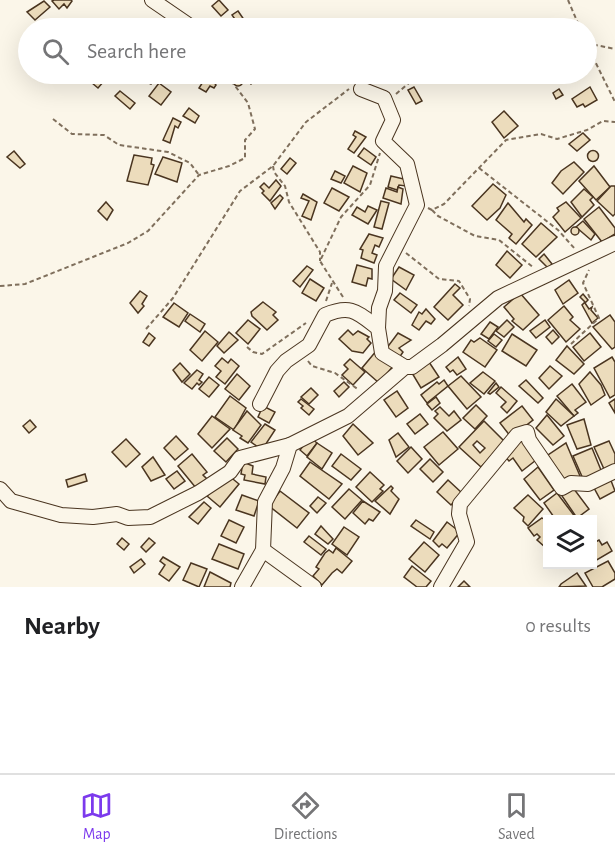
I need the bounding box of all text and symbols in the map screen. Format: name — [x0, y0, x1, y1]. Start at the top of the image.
search box — [18, 18, 597, 84]
icon: search — [39, 35, 72, 68]
text: Search here — [87, 40, 186, 62]
map controls — [543, 515, 597, 569]
button: layers — [543, 515, 597, 569]
text: Nearby — [24, 613, 100, 639]
text: 0 results — [525, 616, 591, 636]
tab: Map — [80, 789, 113, 844]
tab: Directions — [274, 789, 338, 844]
tab: Saved — [498, 789, 535, 844]

